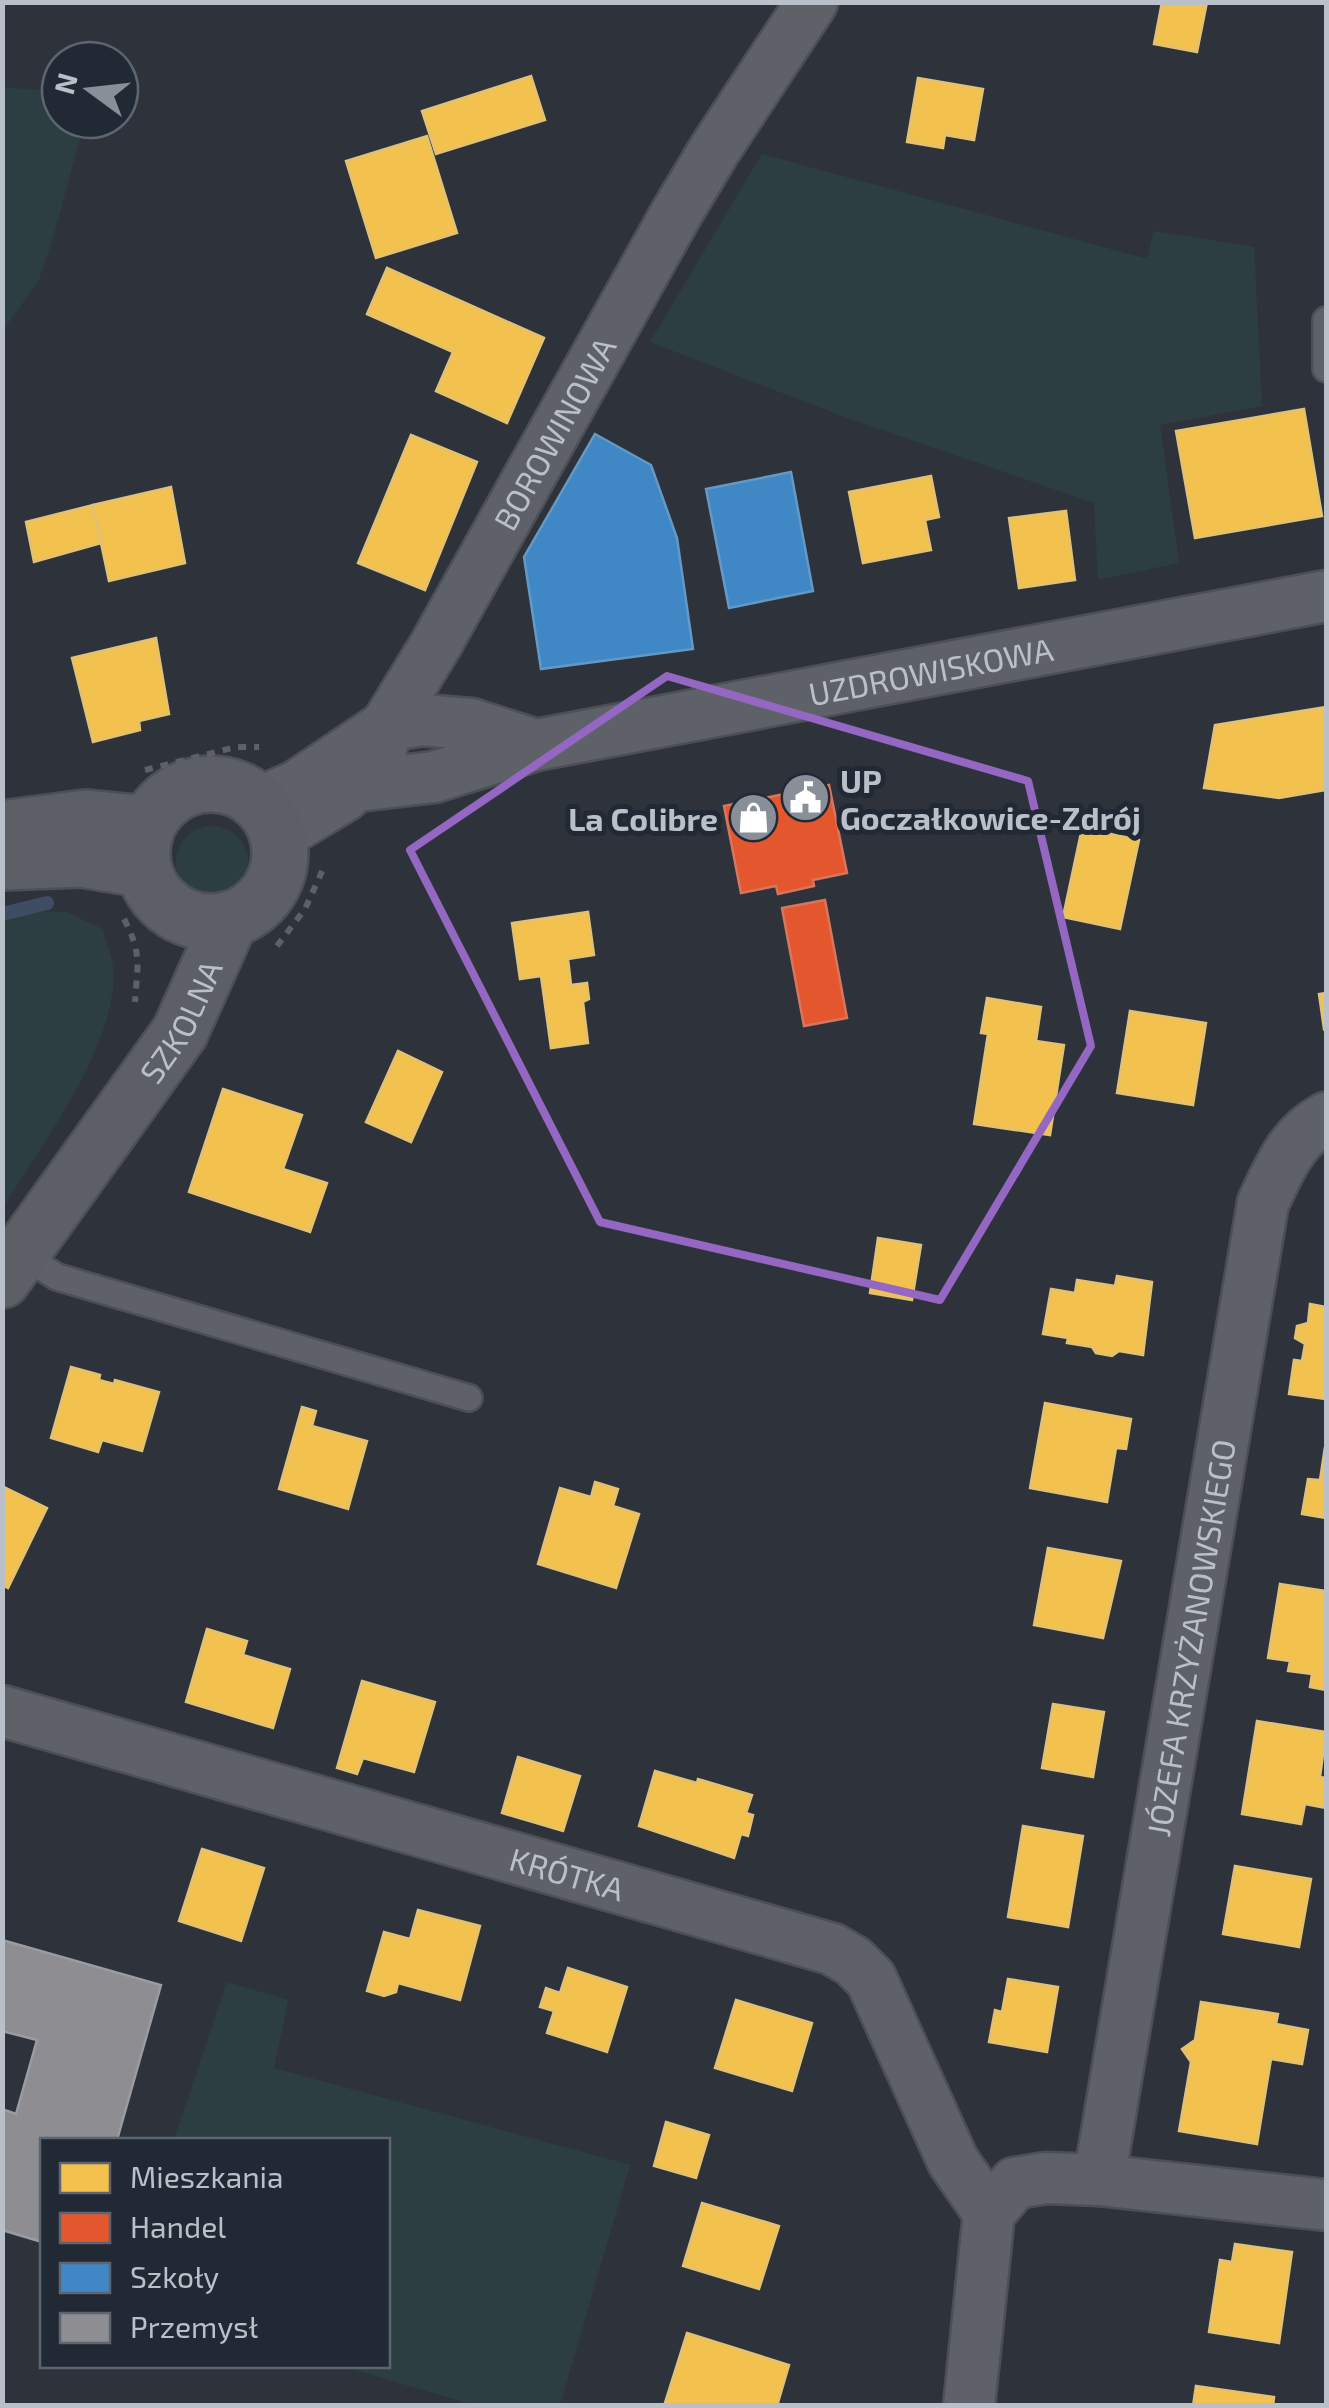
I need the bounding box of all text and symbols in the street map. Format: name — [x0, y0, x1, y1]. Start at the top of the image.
north arrow — [40, 40, 140, 140]
text: N — [46, 69, 84, 97]
street label: BOROWINOWA — [485, 330, 623, 536]
street label: UZDROWISKOWA — [805, 629, 1056, 712]
place label: UP Goczałkowice-Zdrój — [840, 761, 1141, 836]
public building icon: UP Goczałkowice-Zdrój — [779, 772, 831, 824]
shop icon: La Colibre — [727, 792, 779, 844]
place label: La Colibre — [568, 799, 718, 837]
street label: SZKOLNA — [131, 954, 229, 1090]
street label: JÓZEFA KRZYŻANOWSKIEGO — [1138, 1436, 1242, 1839]
street label: KRÓTKA — [506, 1839, 629, 1907]
legend — [40, 2138, 390, 2368]
text: Mieszkania — [130, 2158, 283, 2194]
text: Handel — [130, 2208, 226, 2244]
text: Szkoły — [130, 2258, 219, 2294]
text: Przemysł — [130, 2308, 258, 2344]

